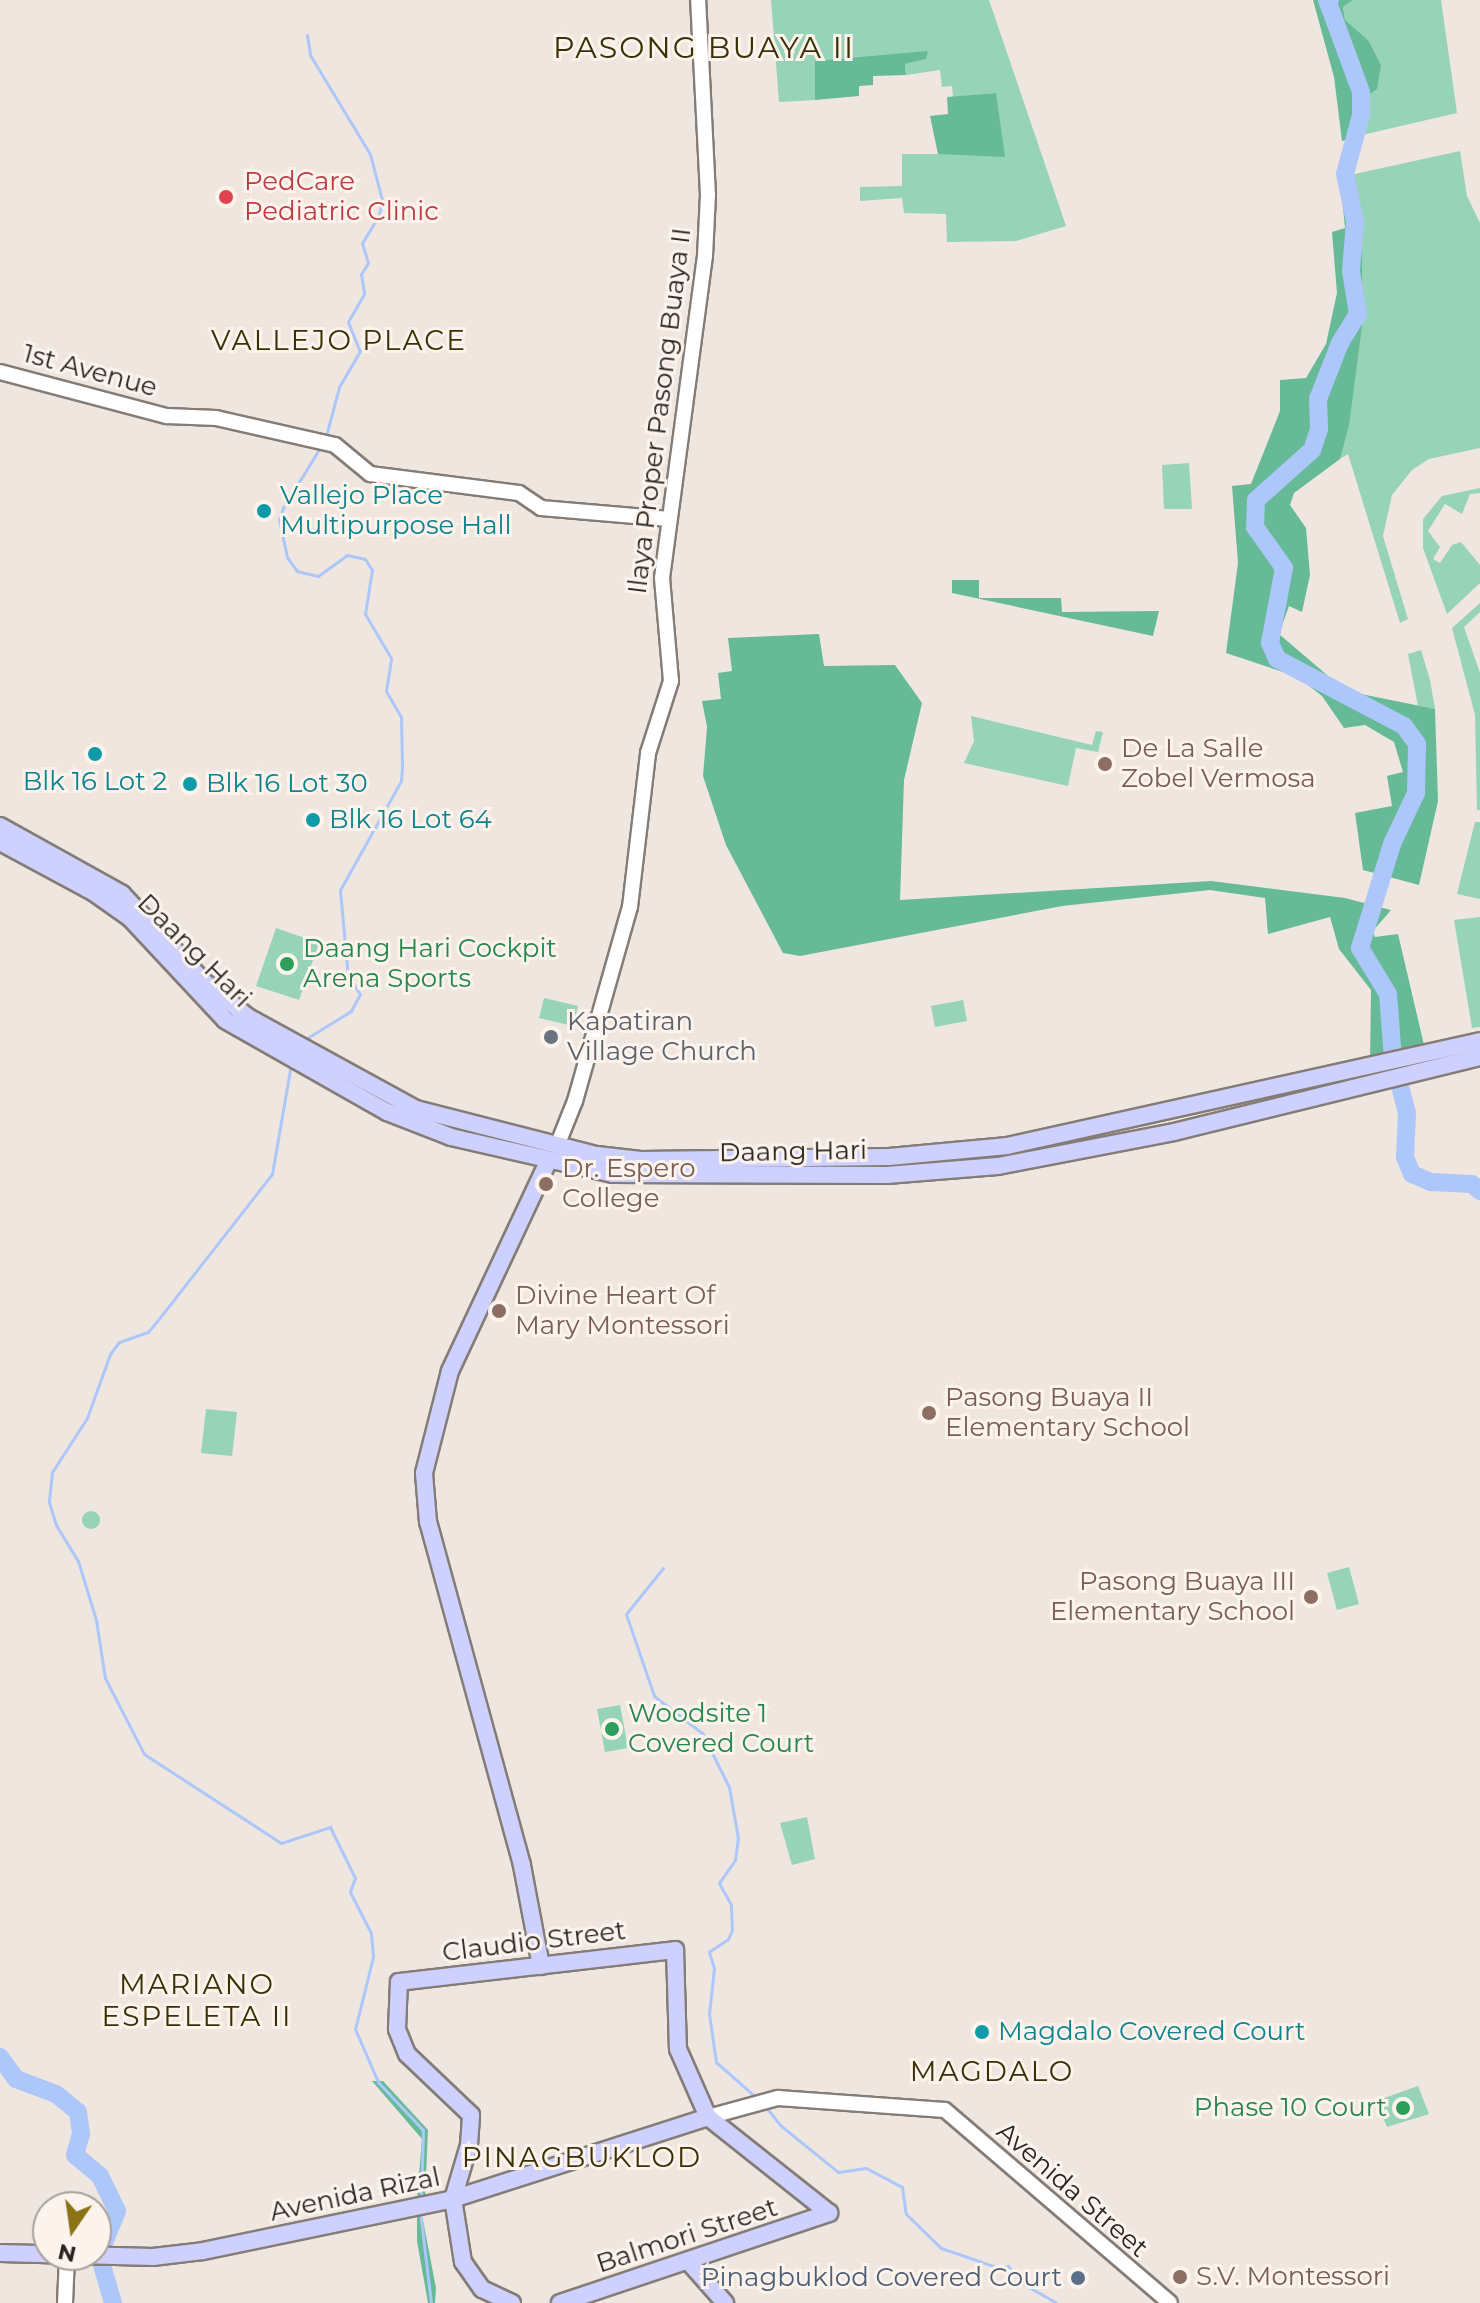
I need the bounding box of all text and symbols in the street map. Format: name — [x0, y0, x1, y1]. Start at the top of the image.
district label: PASONG BUAYA II — [553, 30, 855, 66]
place label: PedCare Pediatric Clinic — [244, 166, 439, 228]
marker: PedCare Pediatric Clinic — [215, 186, 237, 208]
street label: Ilaya Proper Pasong Buaya II — [622, 226, 698, 596]
district label: VALLEJO PLACE — [211, 323, 467, 357]
street label: 1st Avenue — [20, 338, 160, 404]
place label: Vallejo Place Multipurpose Hall — [280, 480, 512, 542]
marker: Vallejo Place Multipurpose Hall — [255, 502, 273, 520]
place label: De La Salle Zobel Vermosa — [1121, 733, 1316, 794]
marker: Blk 16 Lot 2 — [86, 745, 104, 763]
marker: De La Salle Zobel Vermosa — [1096, 755, 1114, 773]
place label: Blk 16 Lot 2 — [23, 766, 167, 798]
place label: Blk 16 Lot 30 — [206, 768, 368, 800]
marker: Blk 16 Lot 30 — [181, 775, 199, 793]
place label: Blk 16 Lot 64 — [329, 804, 492, 836]
marker: Blk 16 Lot 64 — [304, 811, 322, 829]
street label: Daang Hari — [131, 888, 257, 1014]
place label: Daang Hari Cockpit Arena Sports — [303, 933, 557, 994]
marker: Daang Hari Cockpit Arena Sports — [278, 955, 296, 973]
place label: Kapatiran Village Church — [567, 1006, 757, 1068]
marker: Kapatiran Village Church — [542, 1028, 560, 1046]
street label: Daang Hari — [719, 1135, 867, 1169]
place label: Dr. Espero College — [562, 1153, 696, 1214]
marker: Dr. Espero College — [537, 1175, 555, 1193]
place label: Divine Heart Of Mary Montessori — [515, 1280, 730, 1342]
marker: Divine Heart Of Mary Montessori — [490, 1302, 508, 1320]
place label: Pasong Buaya II Elementary School — [945, 1382, 1190, 1444]
marker: Pasong Buaya II Elementary School — [920, 1404, 938, 1422]
place label: Pasong Buaya III Elementary School — [1050, 1566, 1295, 1628]
marker: Pasong Buaya III Elementary School — [1302, 1588, 1320, 1606]
place label: Woodsite 1 Covered Court — [628, 1698, 814, 1760]
marker: Woodsite 1 Covered Court — [603, 1720, 621, 1738]
street label: Claudio Street — [440, 1915, 628, 1969]
district label: MARIANO ESPELETA II — [101, 1967, 293, 2033]
place label: Magdalo Covered Court — [998, 2016, 1305, 2048]
marker: Magdalo Covered Court — [973, 2023, 991, 2041]
district label: MAGDALO — [910, 2054, 1074, 2088]
place label: Phase 10 Court — [1194, 2092, 1387, 2124]
marker: Phase 10 Court — [1394, 2099, 1412, 2117]
street label: Avenida Street — [990, 2116, 1154, 2264]
district label: PINAGBUKLOD — [462, 2140, 702, 2174]
street label: Avenida Rizal — [267, 2162, 443, 2228]
north arrow — [32, 2191, 112, 2271]
street label: Balmori Street — [593, 2192, 781, 2280]
text: N — [55, 2238, 79, 2268]
place label: S.V. Montessori — [1196, 2261, 1390, 2293]
place label: Pinagbuklod Covered Court — [701, 2262, 1062, 2294]
marker: S.V. Montessori — [1171, 2268, 1189, 2286]
marker: Pinagbuklod Covered Court — [1069, 2269, 1087, 2287]

